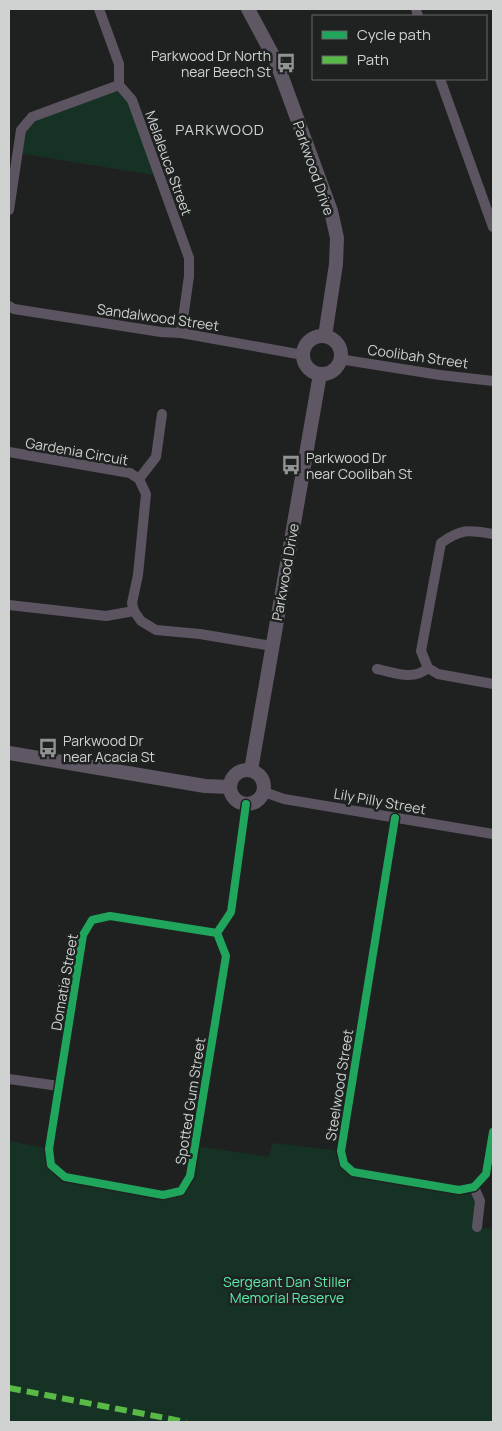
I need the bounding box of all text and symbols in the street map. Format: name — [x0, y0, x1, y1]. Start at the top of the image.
legend — [312, 15, 487, 80]
text: Cycle path — [357, 24, 431, 45]
place label: Parkwood Dr North near Beech St — [151, 46, 271, 81]
text: Path — [357, 49, 389, 70]
bus stop icon: Parkwood Dr North near Beech St — [275, 52, 297, 74]
street label: Melaleuca Street — [141, 108, 197, 218]
street label: Parkwood Drive — [289, 118, 339, 218]
district label: PARKWOOD — [175, 119, 265, 140]
street label: Sandalwood Street — [96, 299, 221, 335]
street label: Coolibah Street — [366, 340, 470, 373]
street label: Gardenia Circuit — [24, 433, 130, 469]
place label: Parkwood Dr near Coolibah St — [306, 448, 413, 483]
bus stop icon: Parkwood Dr near Coolibah St — [280, 454, 302, 476]
street label: Parkwood Drive — [267, 522, 303, 622]
place label: Parkwood Dr near Acacia St — [63, 731, 155, 766]
bus stop icon: Parkwood Dr near Acacia St — [37, 737, 59, 759]
street label: Lily Pilly Street — [332, 784, 428, 819]
street label: Domatia Street — [46, 932, 82, 1032]
street label: Steelwood Street — [321, 1027, 357, 1142]
street label: Spotted Gum Street — [171, 1036, 210, 1166]
park label: Sergeant Dan Stiller Memorial Reserve — [223, 1272, 351, 1307]

